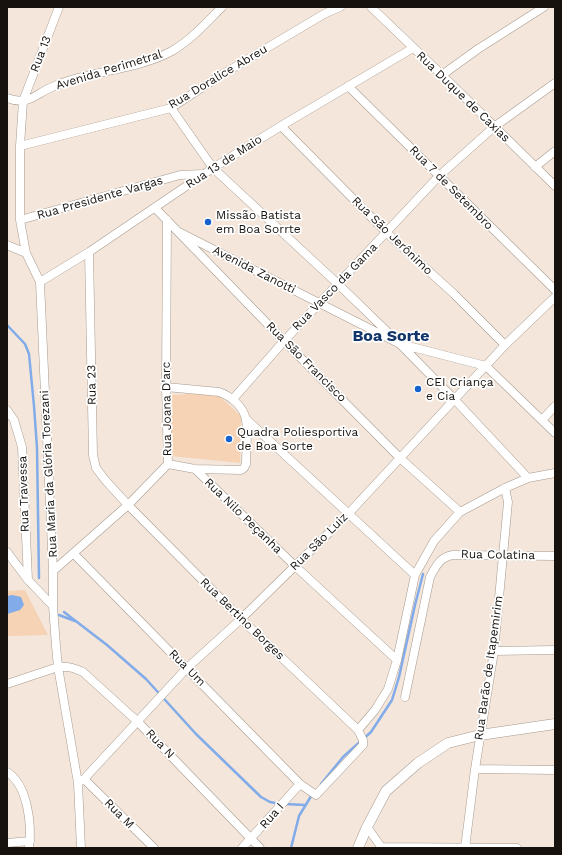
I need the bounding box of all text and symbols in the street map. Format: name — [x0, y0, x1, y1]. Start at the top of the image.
street label: Rua 13 — [28, 34, 54, 74]
street label: Rua Doralice Abreu — [166, 42, 270, 112]
street label: Avenida Perimetral — [54, 47, 164, 93]
street label: Rua Duque de Caxias — [413, 49, 513, 145]
street label: Rua 13 de Maio — [183, 132, 265, 192]
street label: Rua 7 de Setembro — [406, 143, 496, 233]
street label: Rua Presidente Vargas — [35, 173, 165, 223]
street label: Rua São Jerônimo — [349, 194, 435, 278]
place label: Missão Batista em Boa Sorrte — [216, 208, 301, 236]
marker: Missão Batista em Boa Sorrte — [203, 217, 213, 227]
street label: Rua Vasco da Gama — [289, 240, 381, 334]
street label: Avenida Zanotti — [210, 243, 298, 297]
street label: Rua São Francisco — [263, 319, 349, 405]
district label: Boa Sorte — [352, 326, 430, 346]
street label: Rua Joana D'arc — [159, 362, 175, 456]
street label: Rua 23 — [84, 365, 100, 405]
place label: CEI Criança e Cia — [426, 375, 494, 403]
marker: CEI Criança e Cia — [413, 384, 423, 394]
street label: Rua Maria da Glória Torezani — [37, 390, 61, 558]
place label: Quadra Poliesportiva de Boa Sorte — [237, 425, 358, 453]
marker: Quadra Poliesportiva de Boa Sorte — [224, 434, 234, 444]
street label: Rua Travessa — [15, 456, 33, 532]
street label: Rua Nilo Peçanha — [201, 475, 285, 557]
street label: Rua São Luiz — [287, 510, 351, 574]
street label: Rua Colatina — [461, 547, 535, 563]
street label: Rua Bertino Borges — [197, 575, 287, 663]
street label: Rua Barão de Itapemirim — [472, 595, 506, 741]
street label: Rua Um — [166, 647, 208, 689]
street label: Rua N — [143, 726, 177, 762]
street label: Rua M — [101, 796, 137, 832]
street label: Rua I — [257, 800, 287, 832]

